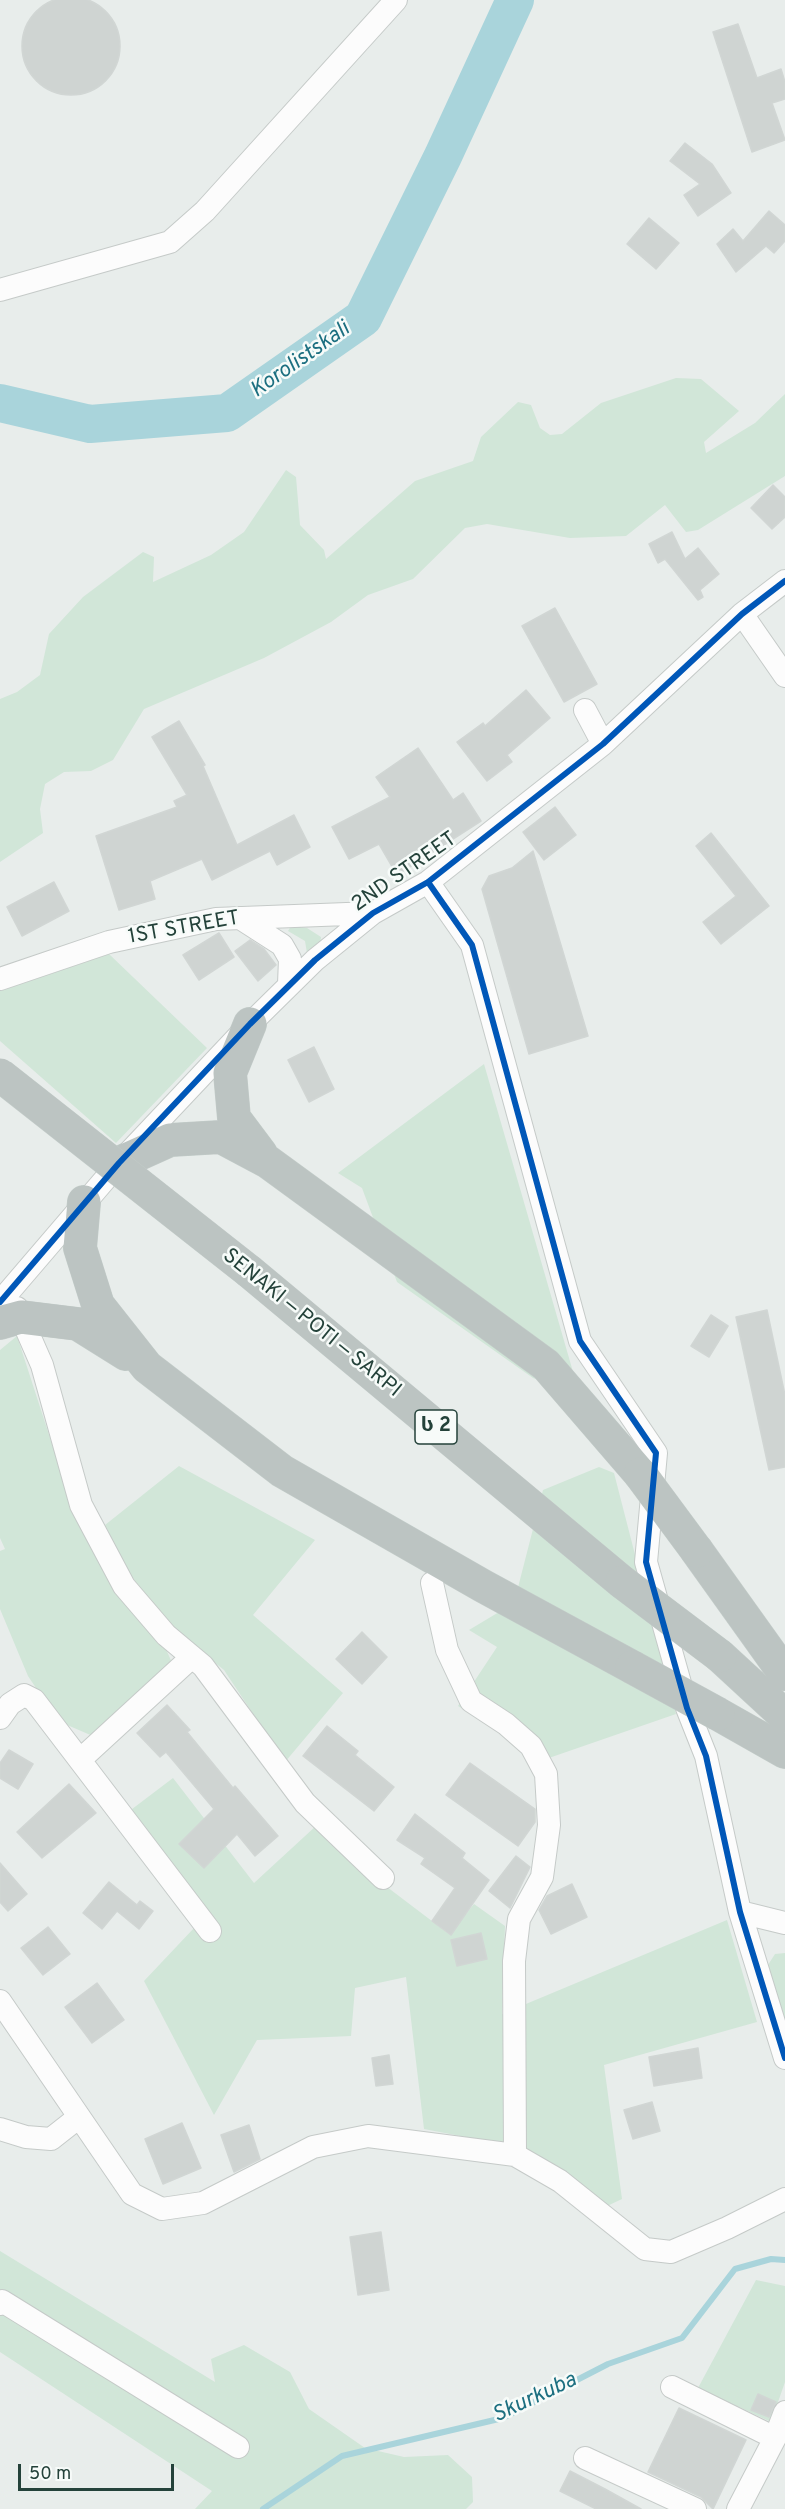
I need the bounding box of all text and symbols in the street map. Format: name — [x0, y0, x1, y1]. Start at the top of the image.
water label: Korolistskali — [246, 317, 356, 405]
street label: 2ND STREET — [348, 828, 462, 918]
street label: 1ST STREET — [126, 907, 242, 951]
street label: SENAKI — POTI — SARPI — [217, 1244, 405, 1404]
road number: ს 2 — [415, 1410, 457, 1444]
water label: Skurkuba — [489, 2368, 581, 2430]
scale bar — [21, 2452, 177, 2490]
text: 50 m — [29, 2463, 71, 2486]

